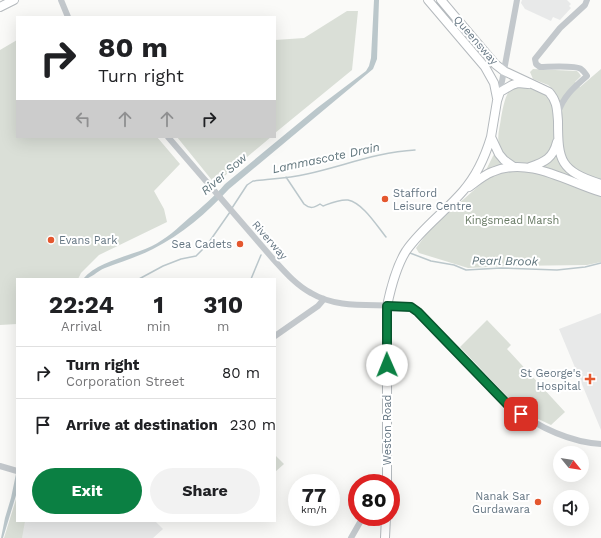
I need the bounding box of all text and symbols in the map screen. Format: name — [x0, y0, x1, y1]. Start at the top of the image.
street label: Queensway — [451, 13, 501, 68]
text: 80 m — [98, 31, 168, 64]
icon: right — [32, 32, 84, 84]
text: Turn right — [98, 65, 184, 86]
icon: left — [72, 108, 94, 130]
icon: ahead — [114, 108, 136, 130]
icon: ahead — [156, 108, 178, 130]
icon: right — [198, 108, 220, 130]
water label: Lammascote Drain — [271, 140, 381, 176]
water label: River Sow — [198, 149, 251, 198]
place label: Stafford Leisure Centre — [393, 187, 472, 213]
marker: Stafford Leisure Centre — [380, 194, 390, 204]
park label: Kingsmead Marsh — [465, 214, 559, 227]
street label: Riverway — [249, 218, 290, 263]
place label: Evans Park — [59, 234, 118, 247]
marker: Evans Park — [46, 235, 56, 245]
place label: Sea Cadets — [172, 238, 232, 251]
marker: Sea Cadets — [235, 239, 245, 249]
water label: Pearl Brook — [472, 253, 539, 269]
text: 22:24 — [49, 291, 114, 319]
text: 1 — [153, 291, 164, 319]
text: 310 — [203, 291, 243, 319]
text: Arrival — [61, 319, 102, 334]
text: min — [147, 319, 171, 334]
text: m — [217, 319, 229, 334]
position arrow — [366, 344, 408, 386]
text: Turn right — [66, 356, 139, 374]
icon: right — [32, 362, 54, 384]
text: 80 m — [222, 364, 260, 382]
place label: St George's Hospital — [520, 367, 582, 393]
marker: St George's Hospital — [584, 373, 596, 385]
text: Corporation Street — [66, 374, 185, 389]
street label: Weston Road — [381, 395, 394, 465]
pin — [504, 397, 538, 431]
icon: arrive — [510, 403, 532, 425]
icon: arrive — [32, 414, 54, 436]
text: Arrive at destination — [66, 416, 218, 434]
text: 230 m — [230, 416, 276, 434]
north arrow — [553, 446, 589, 482]
map controls — [553, 446, 589, 526]
button: Exit — [32, 468, 142, 514]
button: Share — [150, 468, 260, 514]
speed limit sign: 80 — [348, 474, 400, 526]
text: 77 — [302, 483, 326, 507]
place label: Nanak Sar Gurdawara — [472, 490, 531, 516]
button: sound — [553, 490, 589, 526]
marker: Nanak Sar Gurdawara — [533, 497, 543, 507]
text: km/h — [301, 504, 327, 515]

